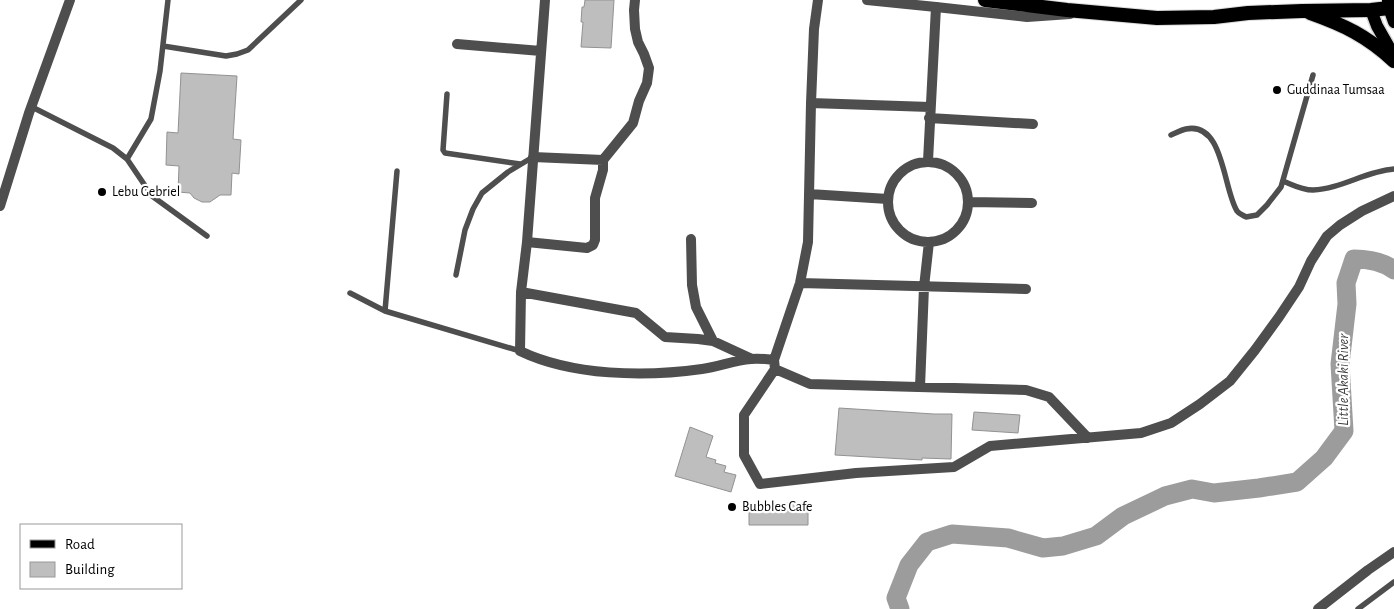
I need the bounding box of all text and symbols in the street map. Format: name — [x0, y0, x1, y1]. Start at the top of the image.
place label: Guddinaa Tumsaa — [1287, 83, 1385, 97]
marker: Guddinaa Tumsaa — [1271, 84, 1283, 96]
place label: Lebu Gebriel — [112, 185, 180, 199]
marker: Lebu Gebriel — [96, 186, 108, 198]
water label: Little Akaki River — [1336, 333, 1351, 426]
place label: Bubbles Cafe — [742, 500, 813, 514]
marker: Bubbles Cafe — [726, 501, 738, 513]
legend — [20, 524, 182, 589]
text: Road — [65, 537, 95, 552]
text: Building — [65, 562, 115, 577]

